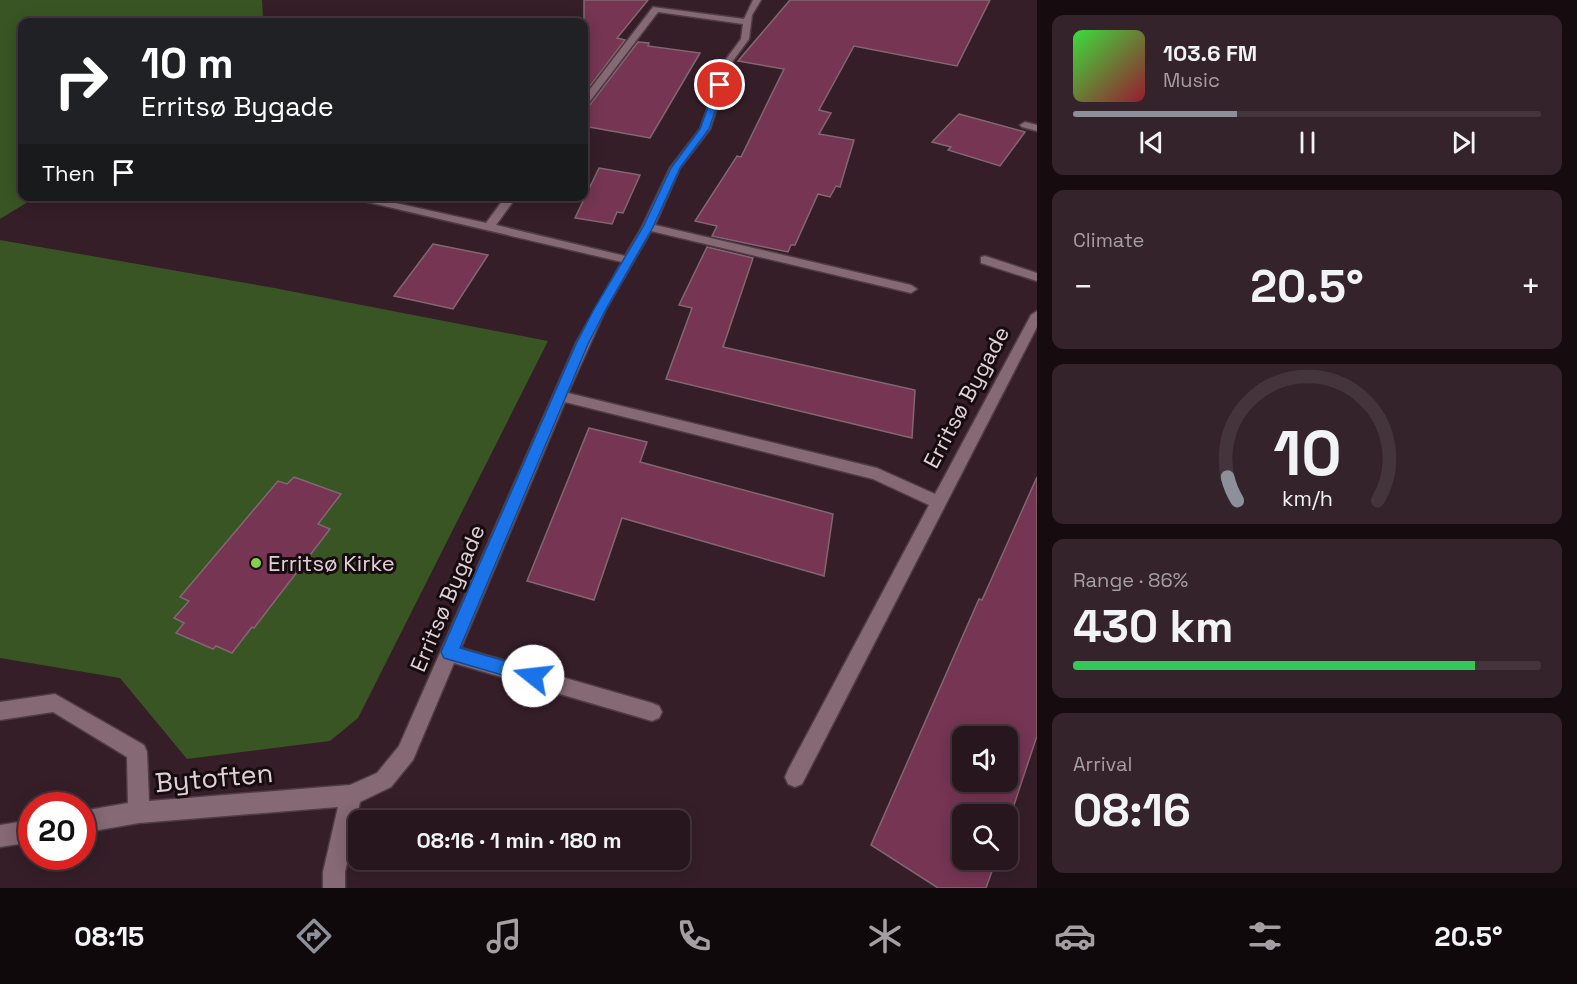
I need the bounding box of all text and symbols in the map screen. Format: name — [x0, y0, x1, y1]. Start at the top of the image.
text: 10 m — [141, 37, 234, 90]
text: 103.6 FM — [1163, 39, 1257, 67]
icon: right — [42, 42, 120, 120]
pin — [694, 59, 745, 110]
text: Music — [1163, 67, 1220, 93]
icon: arrive — [703, 68, 736, 101]
text: Erritsø Bygade — [141, 89, 334, 124]
icon: previous — [1135, 126, 1168, 159]
icon: pause — [1291, 126, 1324, 159]
icon: next — [1447, 126, 1480, 159]
icon: arrive — [107, 156, 140, 189]
text: Then — [42, 159, 95, 187]
text: Climate — [1073, 227, 1144, 253]
text: 20.5° — [1250, 258, 1364, 315]
text: − — [1073, 266, 1093, 308]
text: + — [1521, 266, 1541, 308]
street label: Erritsø Bygade — [917, 321, 1015, 473]
text: 10 — [1273, 414, 1341, 493]
text: km/h — [1281, 485, 1333, 512]
street label: Erritsø Bygade — [403, 520, 491, 676]
place label: Erritsø Kirke — [268, 549, 395, 577]
marker: Erritsø Kirke — [249, 556, 263, 570]
text: Range · 86% — [1073, 567, 1188, 593]
text: 430 km — [1073, 598, 1233, 655]
position arrow — [501, 644, 565, 708]
map controls — [952, 726, 1018, 870]
button: sound — [952, 726, 1018, 792]
text: Arrival — [1073, 751, 1132, 777]
street label: Bytoften — [153, 755, 274, 800]
text: 08:16 — [1073, 782, 1191, 839]
speed limit sign: 20 — [18, 792, 96, 870]
button: search — [952, 804, 1018, 870]
text: 08:16 · 1 min · 180 m — [417, 826, 622, 854]
icon: directions — [293, 915, 335, 957]
icon: music — [483, 915, 525, 957]
icon: phone — [673, 915, 715, 957]
icon: climate — [864, 915, 906, 957]
icon: car — [1054, 915, 1096, 957]
icon: filters — [1244, 915, 1286, 957]
text: 08:15 — [74, 919, 144, 954]
text: 20.5° — [1435, 919, 1503, 954]

